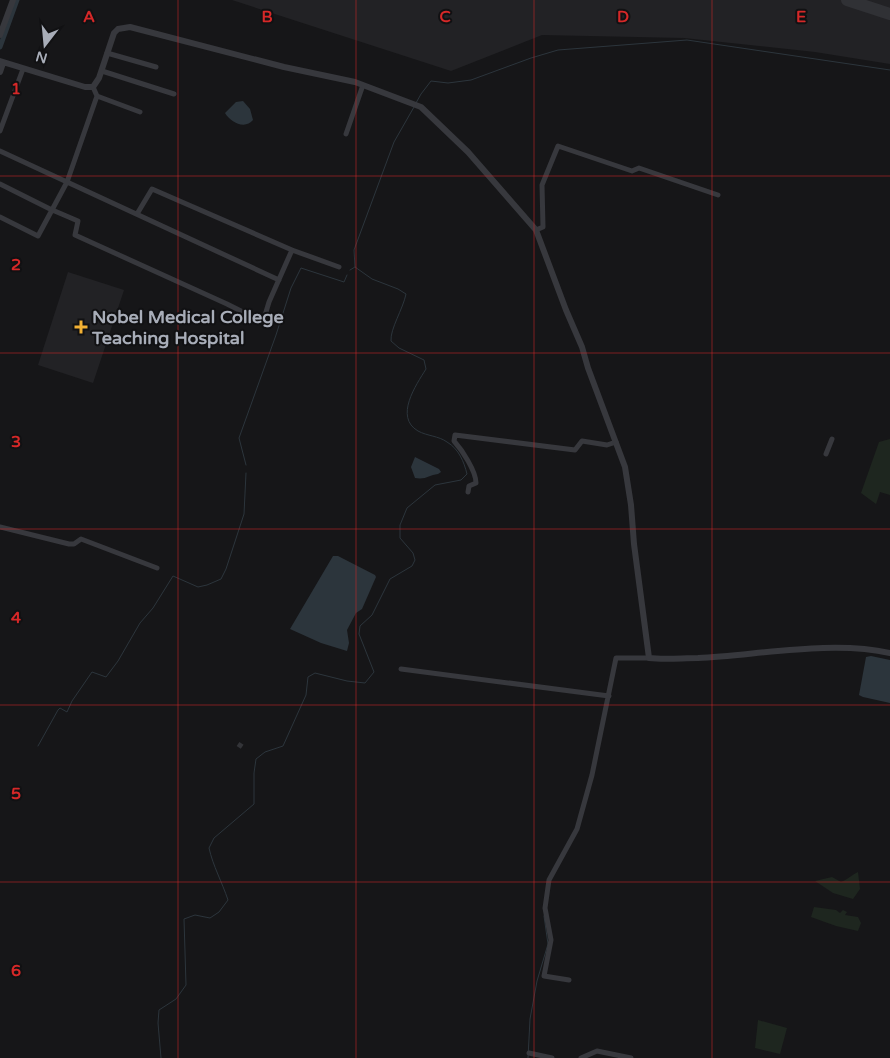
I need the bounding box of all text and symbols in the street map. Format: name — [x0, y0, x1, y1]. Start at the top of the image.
text: A — [83, 7, 95, 27]
text: B — [261, 7, 273, 27]
text: C — [439, 7, 451, 27]
text: D — [617, 7, 629, 27]
text: E — [796, 7, 806, 27]
north arrow — [20, 20, 70, 70]
text: N — [34, 47, 49, 67]
text: 1 — [11, 79, 21, 99]
text: 2 — [11, 255, 21, 275]
place label: Nobel Medical College Teaching Hospital — [91, 306, 284, 349]
marker: Nobel Medical College Teaching Hospital — [74, 320, 88, 334]
text: 3 — [11, 432, 21, 452]
text: 4 — [11, 608, 21, 628]
text: 5 — [11, 784, 21, 804]
text: 6 — [11, 961, 21, 981]

